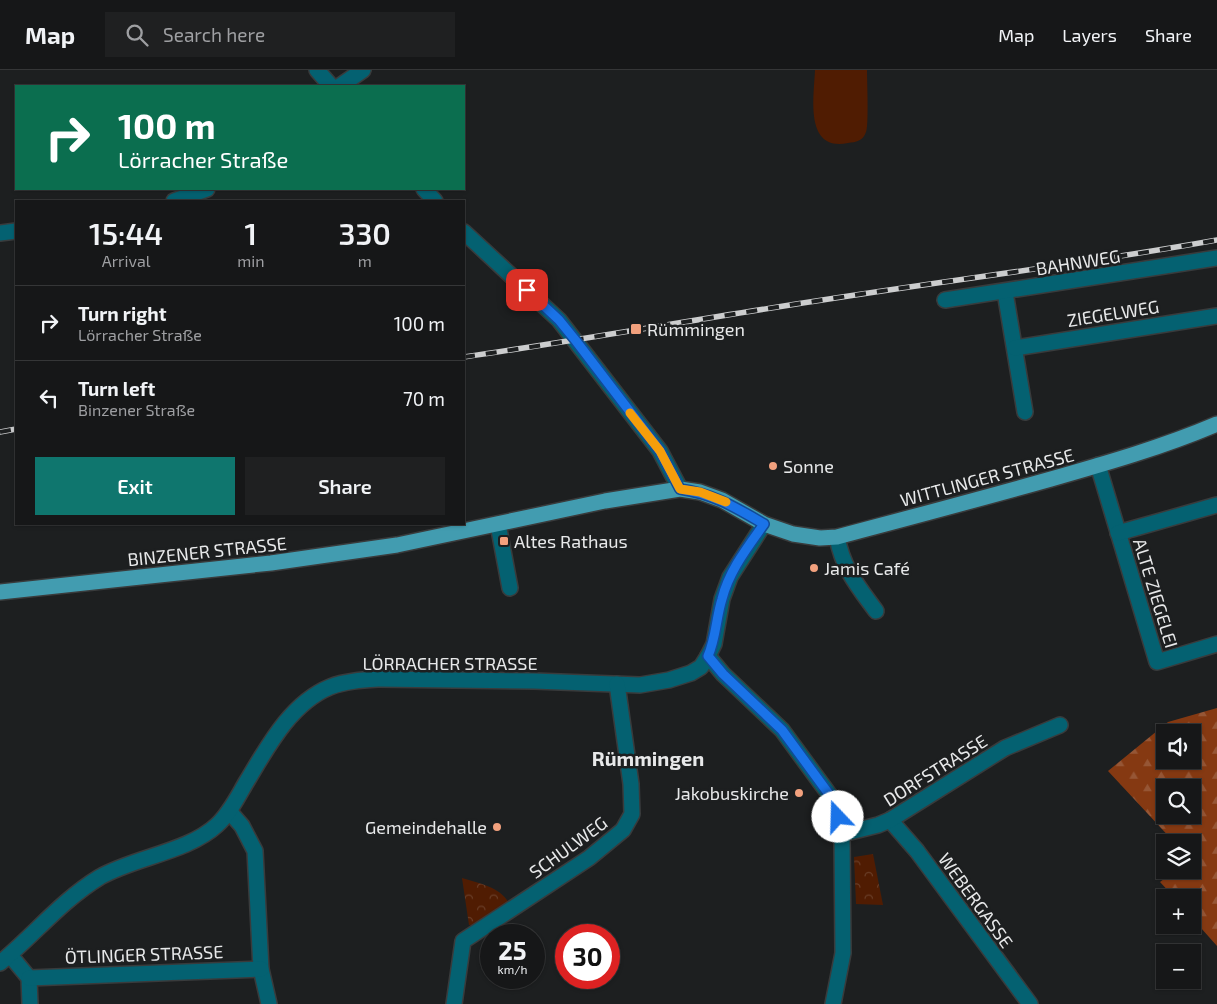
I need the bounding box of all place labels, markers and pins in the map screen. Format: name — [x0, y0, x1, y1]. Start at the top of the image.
pin — [506, 269, 548, 311]
place label: Rümmingen — [647, 318, 745, 340]
marker: Rümmingen — [629, 322, 643, 336]
place label: Sonne — [783, 455, 834, 477]
marker: Sonne — [767, 460, 779, 472]
place label: Altes Rathaus — [514, 530, 628, 552]
marker: Altes Rathaus — [498, 535, 510, 547]
place label: Jamis Café — [824, 557, 910, 579]
marker: Jamis Café — [808, 562, 820, 574]
place label: Jakobuskirche — [675, 782, 789, 804]
marker: Jakobuskirche — [793, 787, 805, 799]
place label: Gemeindehalle — [365, 816, 487, 838]
marker: Gemeindehalle — [491, 821, 503, 833]

